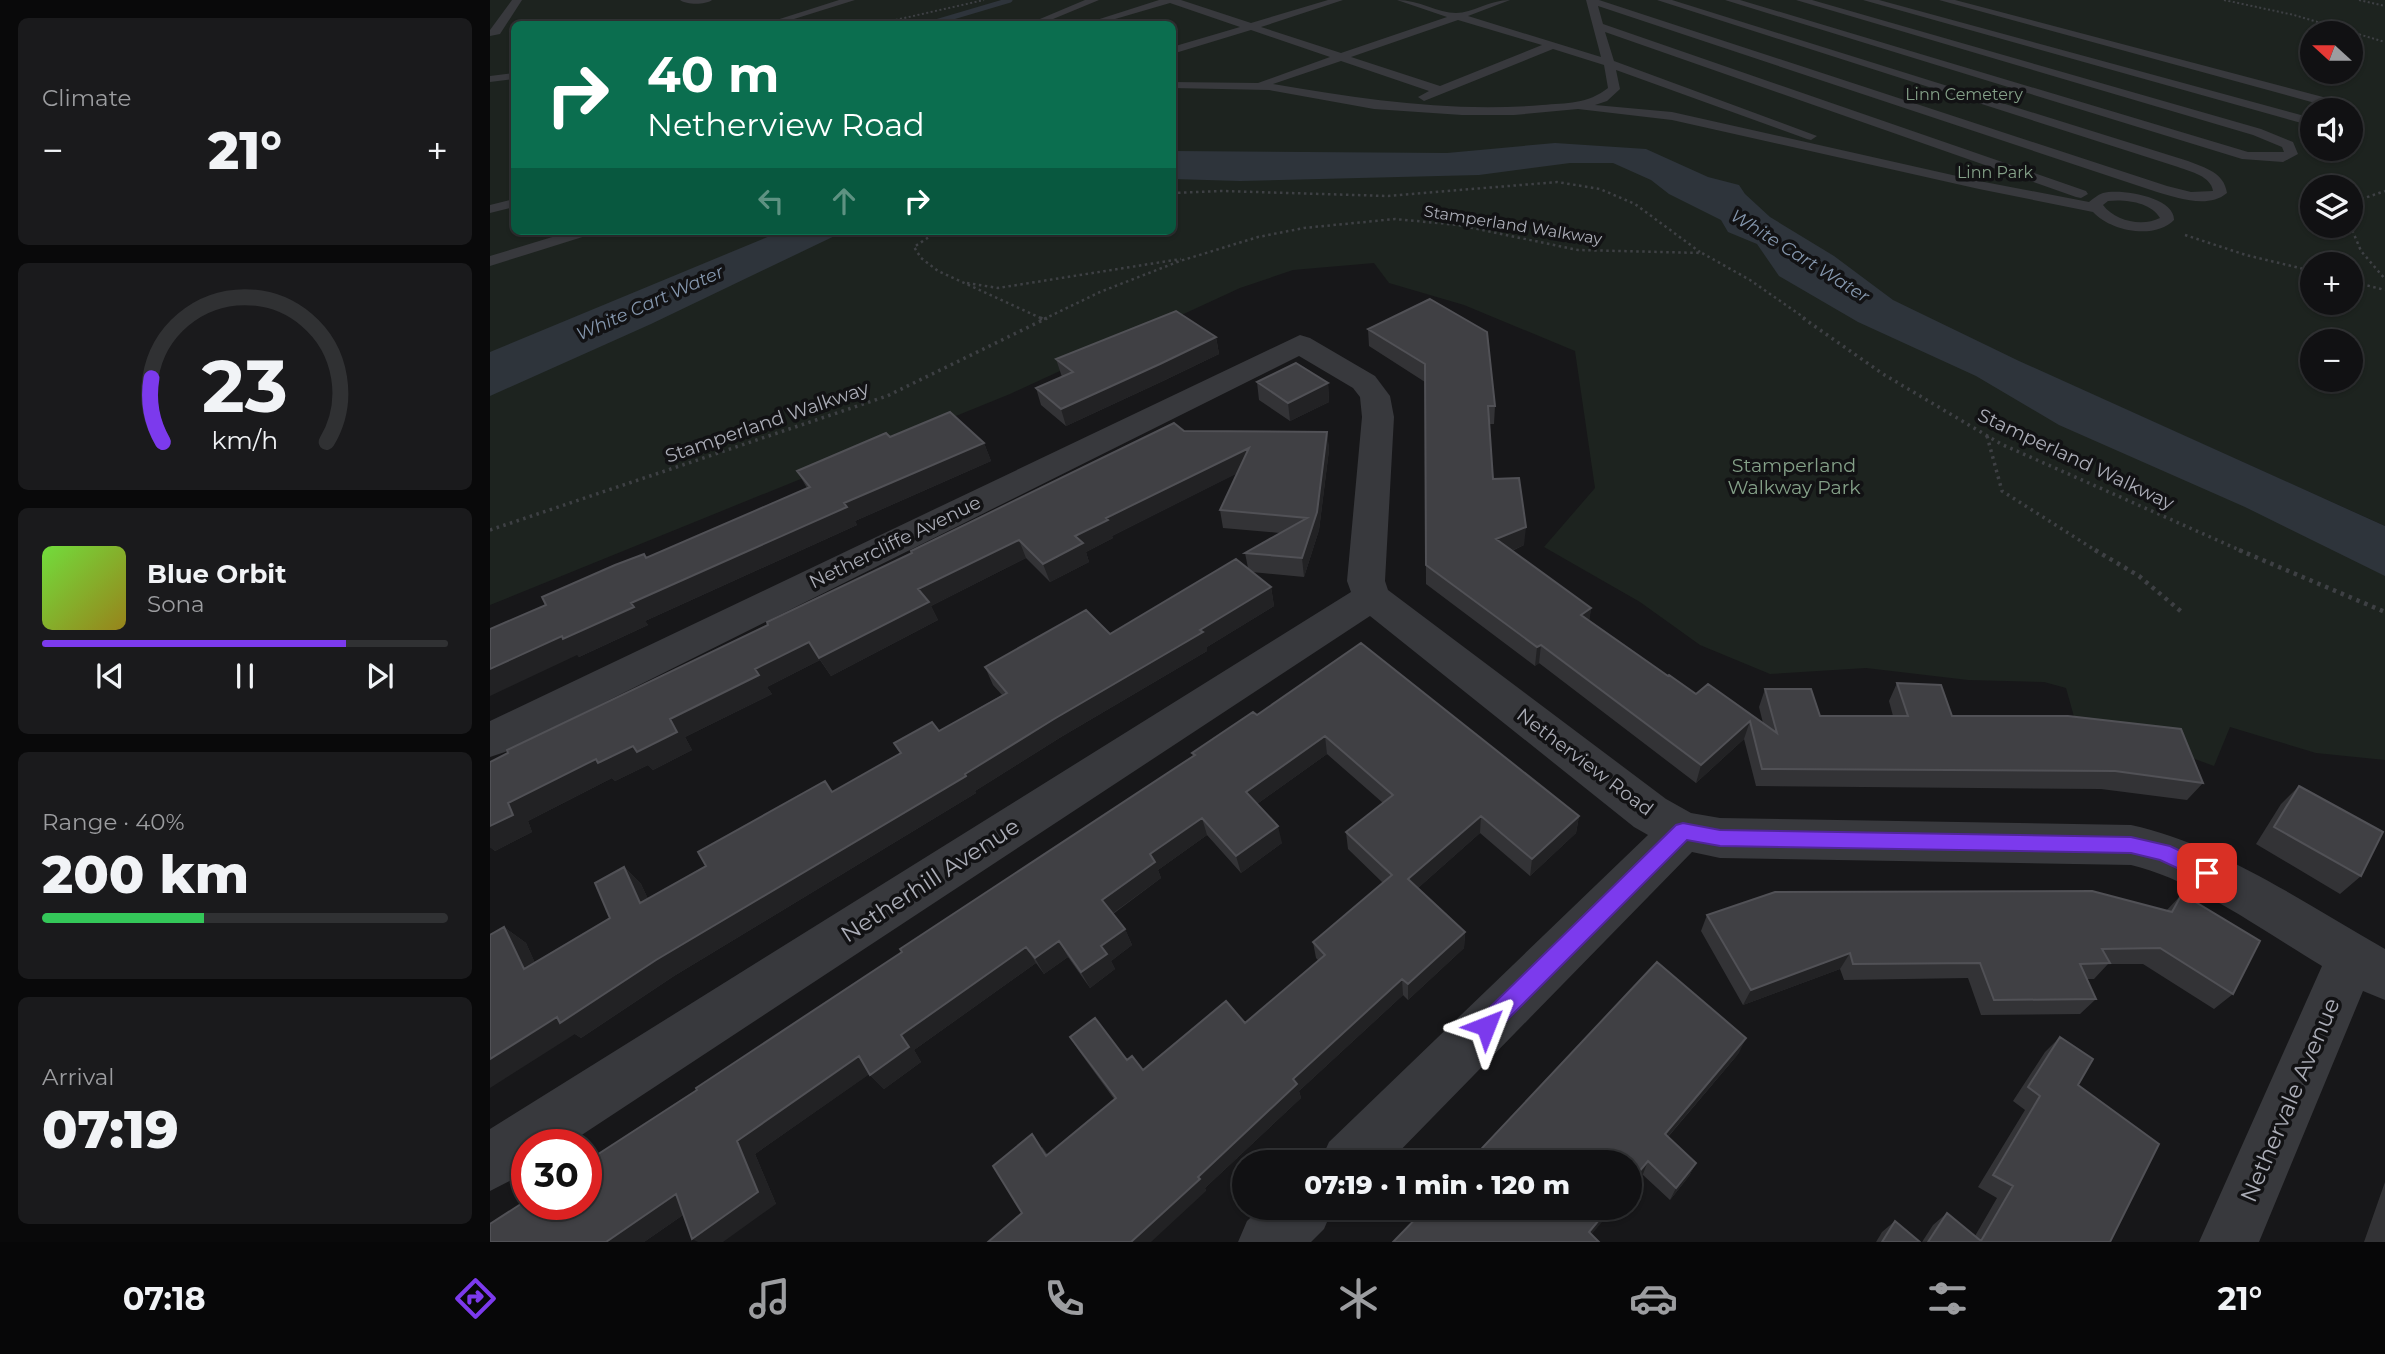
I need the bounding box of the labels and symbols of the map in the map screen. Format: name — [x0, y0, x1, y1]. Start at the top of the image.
north arrow — [2300, 21, 2362, 84]
park label: Linn Cemetery — [1905, 85, 2023, 104]
park label: Linn Park — [1957, 163, 2033, 182]
street label: Stamperland Walkway — [1423, 202, 1604, 249]
water label: White Cart Water — [1727, 205, 1874, 308]
water label: White Cart Water — [573, 260, 728, 345]
street label: Stamperland Walkway — [662, 376, 873, 468]
street label: Stamperland Walkway — [1974, 403, 2178, 515]
park label: Stamperland Walkway Park — [1727, 454, 1861, 499]
street label: Nethercliffe Avenue — [805, 490, 985, 594]
street label: Netherview Road — [1512, 703, 1658, 821]
street label: Netherhill Avenue — [835, 812, 1025, 948]
pin — [2177, 843, 2237, 903]
position arrow — [1449, 989, 1523, 1063]
street label: Nethervale Avenue — [2234, 994, 2346, 1206]
speed limit sign: 30 — [511, 1129, 602, 1220]

